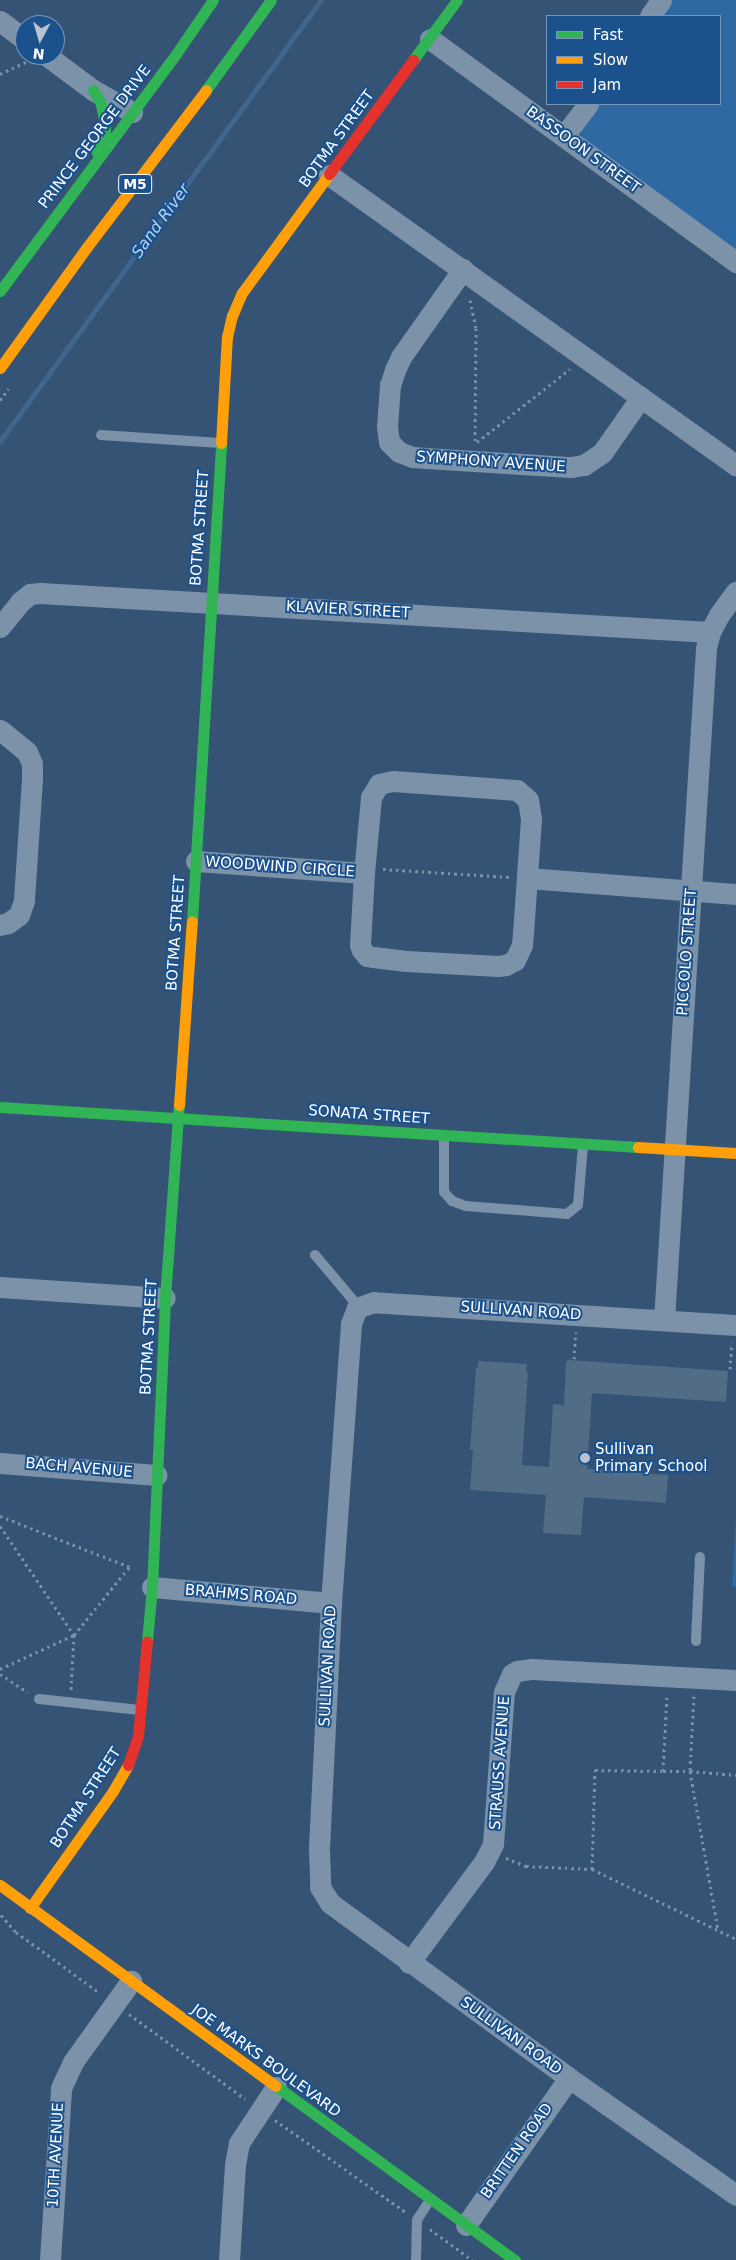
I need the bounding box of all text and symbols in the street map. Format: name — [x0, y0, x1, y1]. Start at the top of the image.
north arrow — [15, 15, 65, 65]
legend — [546, 15, 721, 105]
text: Fast — [593, 26, 623, 44]
text: N — [32, 45, 45, 62]
text: Slow — [593, 51, 628, 69]
street label: PRINCE GEORGE DRIVE — [35, 62, 155, 212]
text: Jam — [593, 76, 621, 94]
street label: BOTMA STREET — [296, 87, 378, 191]
street label: BASSOON STREET — [523, 103, 643, 197]
road number: M5 — [118, 172, 152, 195]
water label: Sand River — [128, 180, 194, 262]
street label: SYMPHONY AVENUE — [416, 448, 566, 476]
street label: BOTMA STREET — [187, 469, 213, 587]
street label: KLAVIER STREET — [285, 598, 411, 622]
street label: WOODWIND CIRCLE — [205, 853, 355, 881]
street label: BOTMA STREET — [163, 874, 189, 992]
street label: PICCOLO STREET — [674, 888, 700, 1016]
street label: SONATA STREET — [308, 1102, 430, 1128]
street label: BOTMA STREET — [137, 1279, 161, 1395]
street label: SULLIVAN ROAD — [460, 1298, 582, 1324]
place label: Sullivan Primary School — [595, 1440, 708, 1475]
marker: Sullivan Primary School — [579, 1452, 591, 1464]
street label: BACH AVENUE — [25, 1454, 133, 1482]
street label: BRAHMS ROAD — [184, 1581, 298, 1609]
street label: SULLIVAN ROAD — [316, 1605, 340, 1727]
street label: STRAUSS AVENUE — [486, 1695, 514, 1831]
street label: BOTMA STREET — [47, 1744, 125, 1852]
street label: SULLIVAN ROAD — [457, 1993, 565, 2079]
street label: JOE MARKS BOULEVARD — [188, 2001, 344, 2121]
street label: BRITTEN ROAD — [477, 2100, 557, 2202]
street label: 10TH AVENUE — [44, 2102, 68, 2208]

